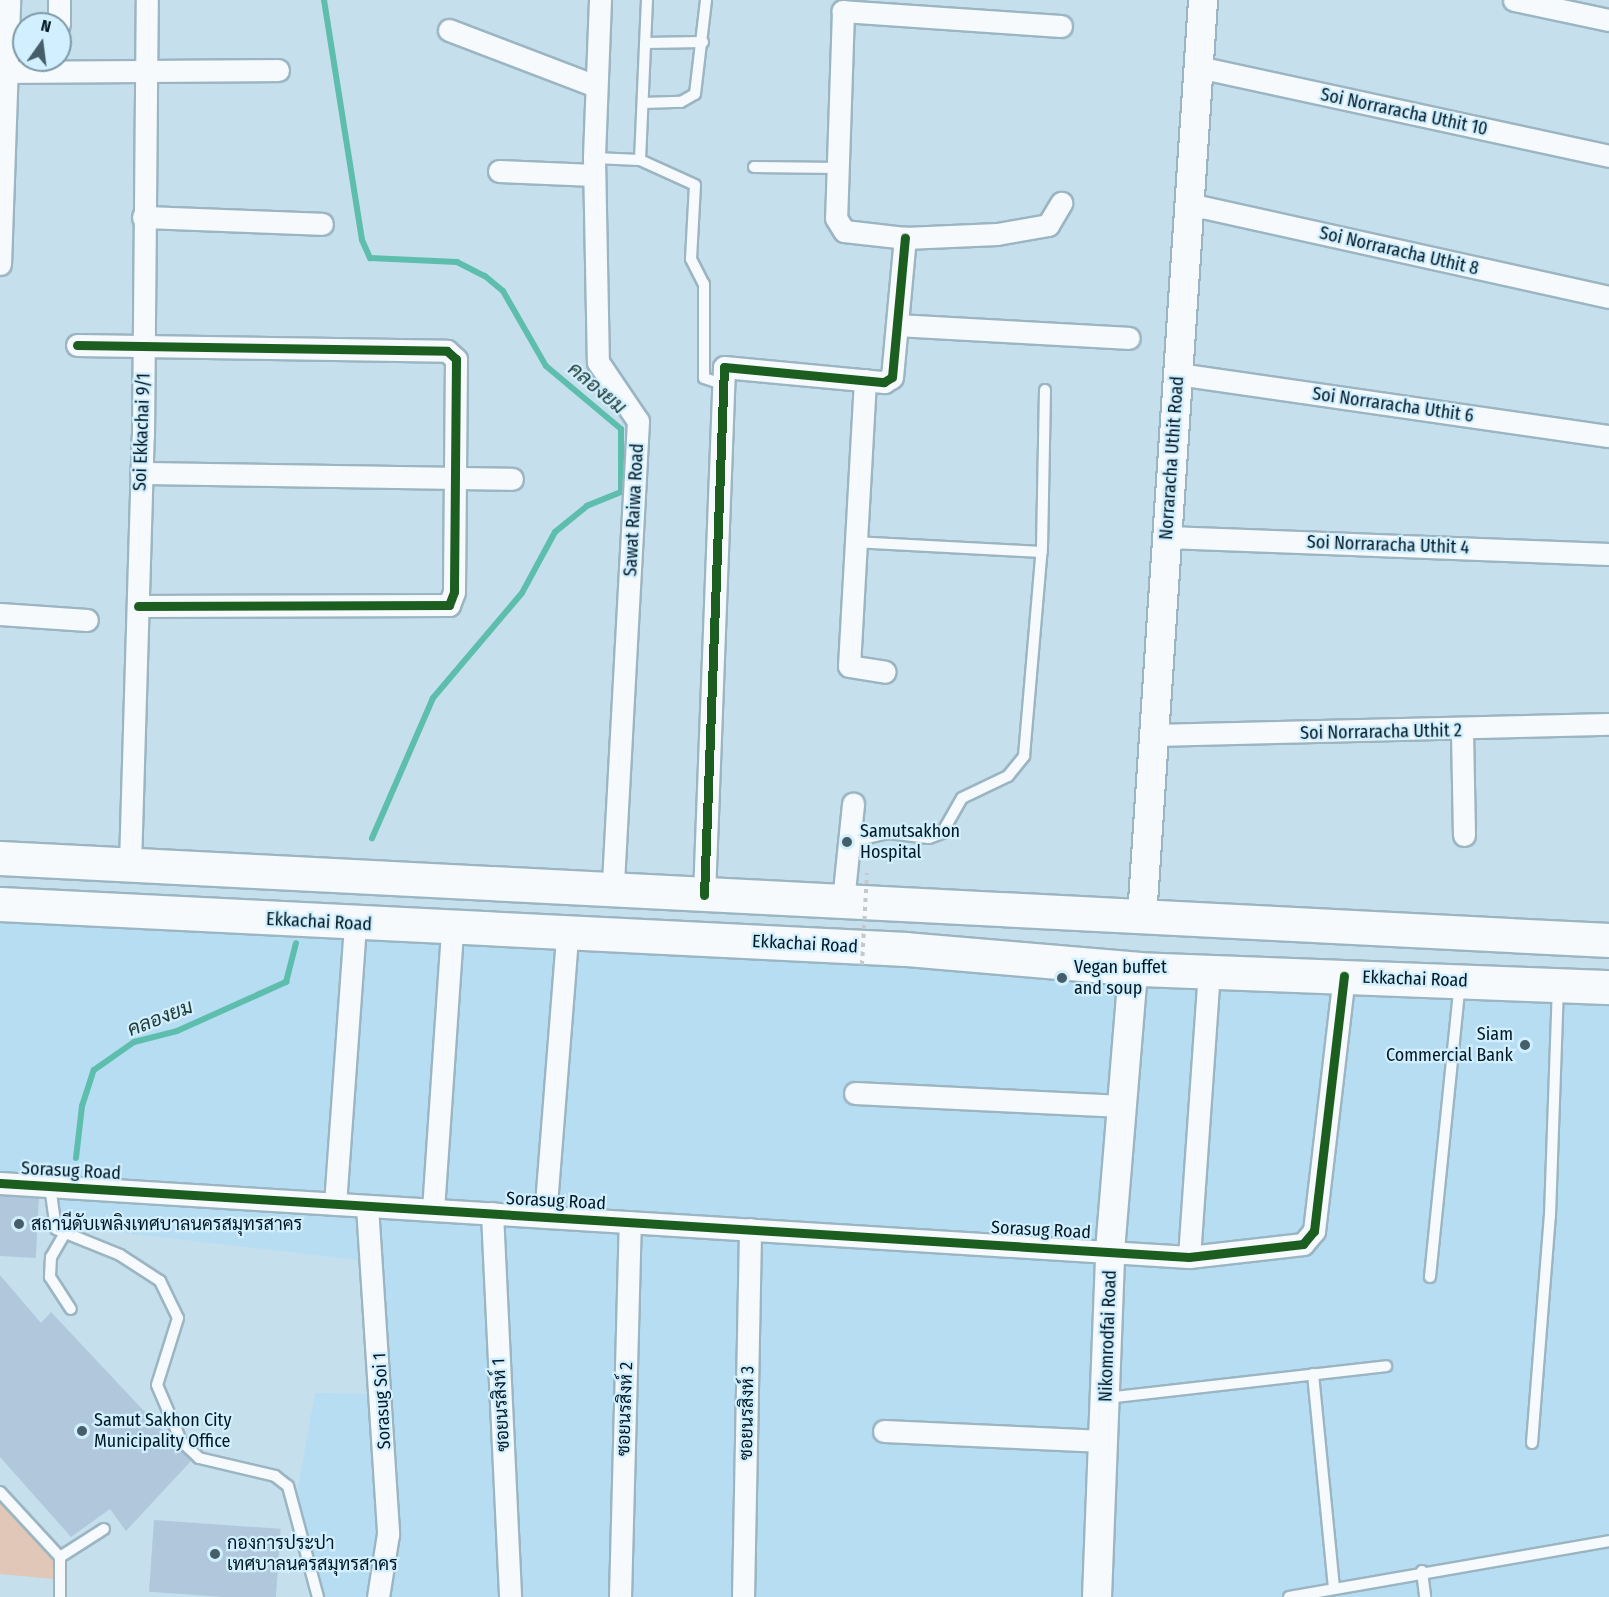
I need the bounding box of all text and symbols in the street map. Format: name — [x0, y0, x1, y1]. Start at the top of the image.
north arrow — [12, 12, 72, 72]
text: N — [39, 16, 53, 36]
street label: Soi Norraracha Uthit 10 — [1319, 84, 1489, 140]
street label: Soi Norraracha Uthit 8 — [1317, 222, 1481, 280]
water label: คลองยม — [563, 357, 631, 419]
street label: Soi Ekkachai 9/1 — [129, 373, 155, 491]
street label: Norraracha Uthit Road — [1156, 375, 1188, 541]
street label: Soi Norraracha Uthit 6 — [1311, 383, 1475, 427]
street label: Sawat Raiwa Road — [620, 443, 648, 577]
street label: Soi Norraracha Uthit 4 — [1306, 531, 1470, 559]
street label: Soi Norraracha Uthit 2 — [1300, 720, 1462, 744]
place label: Samutsakhon Hospital — [860, 821, 960, 864]
marker: Samutsakhon Hospital — [838, 833, 856, 851]
street label: Ekkachai Road — [266, 908, 372, 936]
street label: Ekkachai Road — [752, 930, 858, 958]
place label: Vegan buffet and soup — [1074, 957, 1167, 1000]
street label: Ekkachai Road — [1362, 966, 1468, 992]
marker: Vegan buffet and soup — [1055, 971, 1069, 985]
water label: คลองยม — [124, 995, 196, 1041]
place label: Siam Commercial Bank — [1386, 1024, 1513, 1066]
marker: Siam Commercial Bank — [1518, 1038, 1532, 1052]
street label: Sorasug Road — [21, 1158, 121, 1184]
street label: Sorasug Road — [506, 1188, 606, 1214]
place label: สถานีดับเพลิงเทศบาลนครสมุทรสาคร — [31, 1213, 302, 1235]
marker: สถานีดับเพลิงเทศบาลนครสมุทรสาคร — [12, 1217, 26, 1231]
street label: Sorasug Road — [991, 1217, 1091, 1243]
street label: Nikomrodfai Road — [1095, 1270, 1121, 1402]
street label: Sorasug Soi 1 — [369, 1352, 395, 1450]
street label: ซอยนรสิงห์ 1 — [488, 1358, 514, 1452]
street label: ซอยนรสิงห์ 2 — [613, 1361, 637, 1457]
street label: ซอยนรสิงห์ 3 — [735, 1366, 759, 1460]
place label: Samut Sakhon City Municipality Office — [94, 1410, 231, 1452]
marker: Samut Sakhon City Municipality Office — [75, 1424, 89, 1438]
place label: กองการประปา เทศบาลนครสมุทรสาคร — [227, 1533, 398, 1576]
marker: กองการประปา เทศบาลนครสมุทรสาคร — [208, 1547, 222, 1561]

